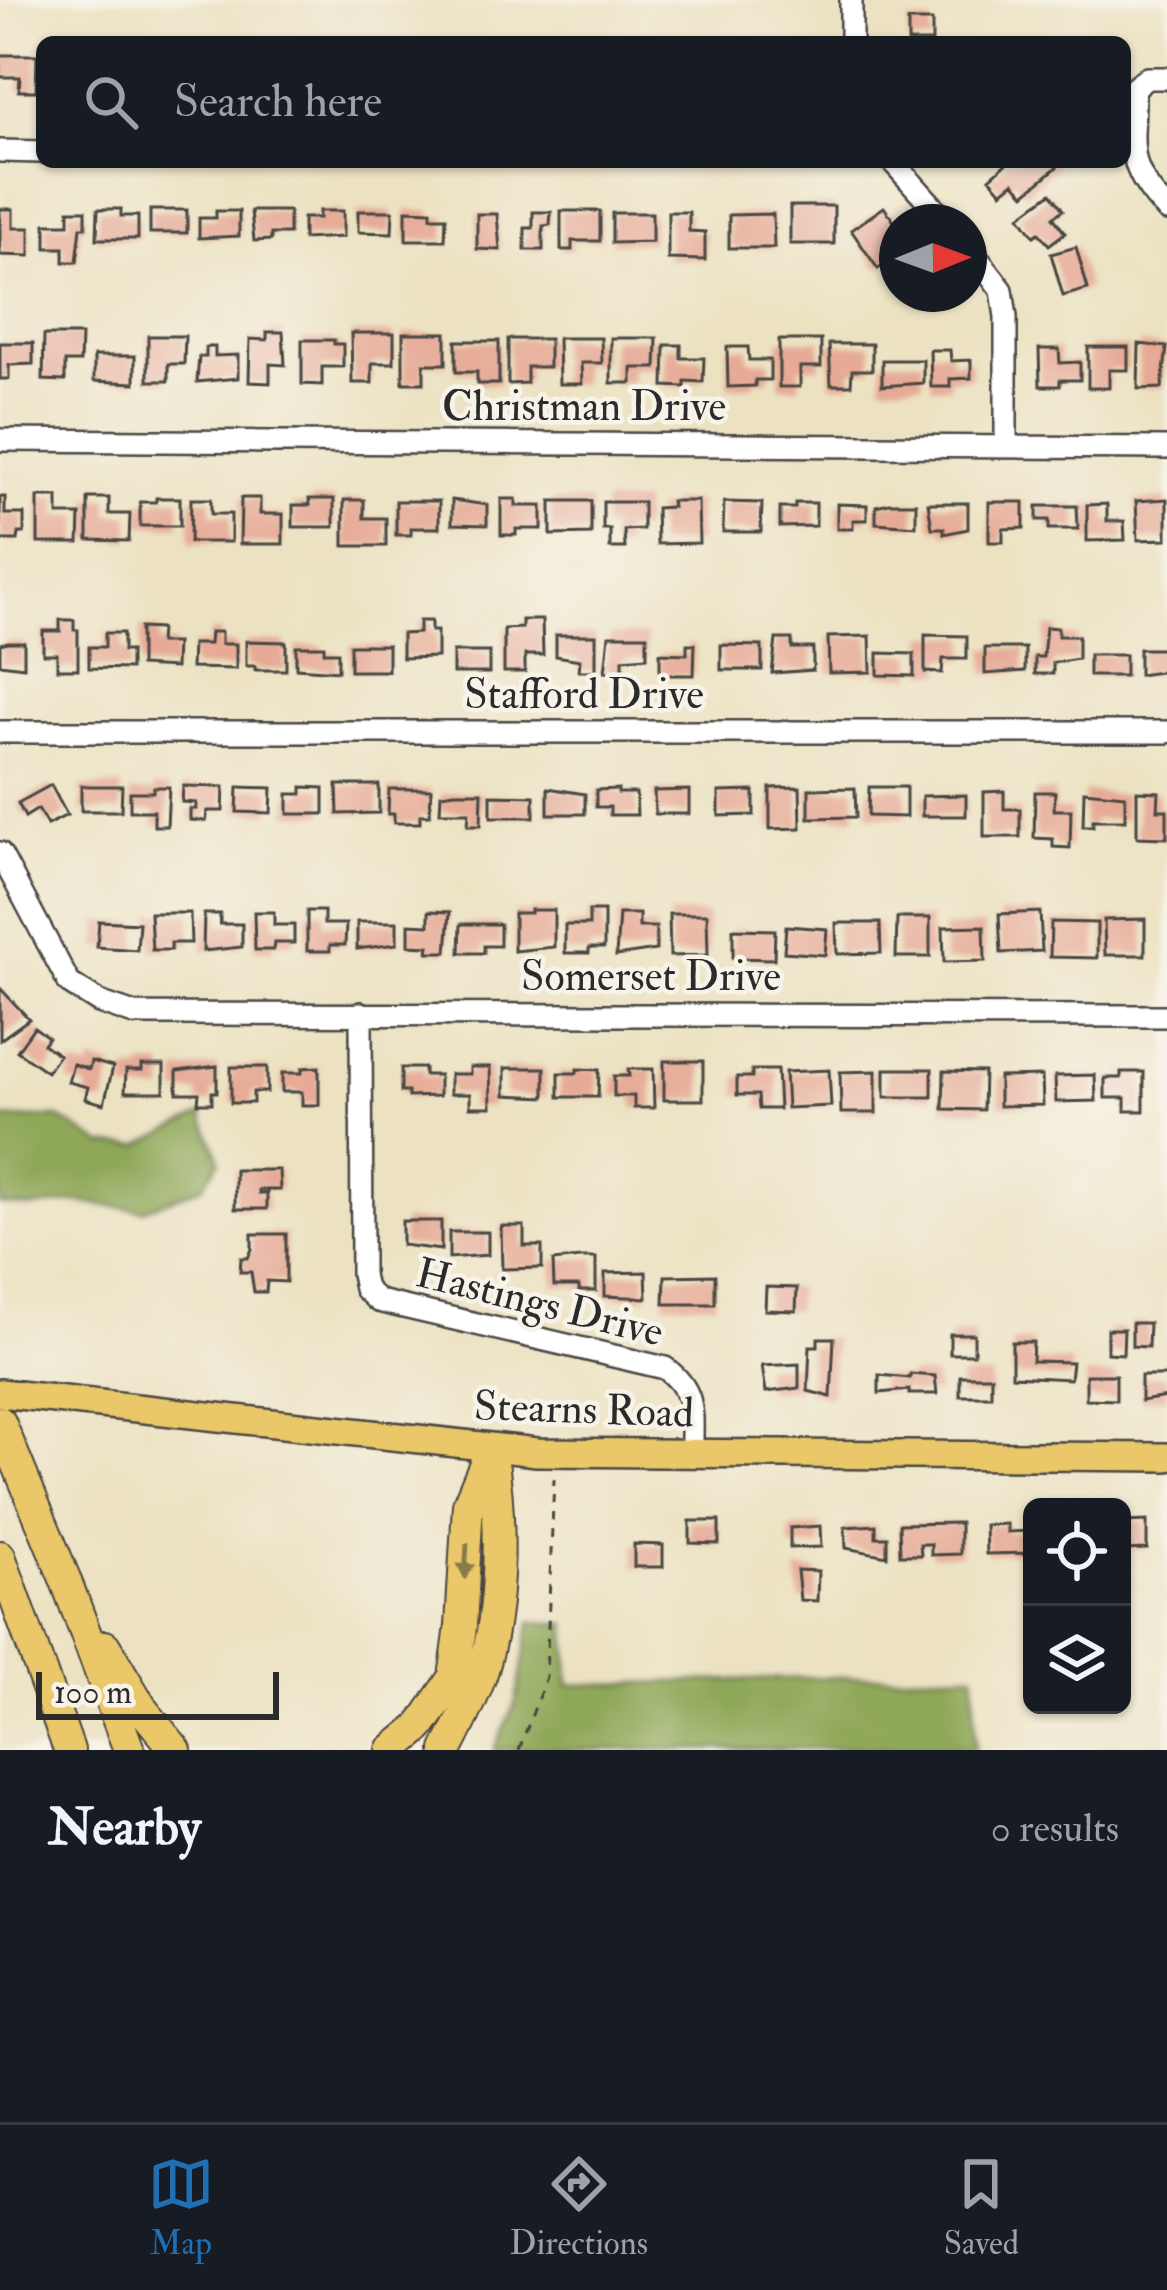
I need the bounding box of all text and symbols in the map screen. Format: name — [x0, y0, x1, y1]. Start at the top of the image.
search box — [36, 36, 1131, 168]
icon: search — [78, 69, 144, 135]
text: Search here — [174, 74, 382, 130]
north arrow — [879, 204, 987, 312]
street label: Christman Drive — [442, 381, 726, 433]
street label: Stafford Drive — [464, 669, 704, 721]
street label: Somerset Drive — [521, 951, 781, 1003]
street label: Hastings Drive — [411, 1247, 668, 1359]
street label: Stearns Road — [473, 1380, 695, 1440]
map controls — [1023, 1498, 1131, 1714]
button: locate — [1023, 1498, 1131, 1606]
one-way arrow — [456, 1543, 475, 1581]
button: layers — [1023, 1606, 1131, 1714]
scale bar — [36, 1666, 279, 1719]
text: 100 m — [54, 1672, 132, 1713]
text: Nearby — [48, 1796, 201, 1860]
text: 0 results — [991, 1804, 1119, 1853]
tab: Map — [148, 2151, 214, 2264]
tab: Directions — [510, 2151, 648, 2264]
tab: Saved — [944, 2151, 1019, 2264]

